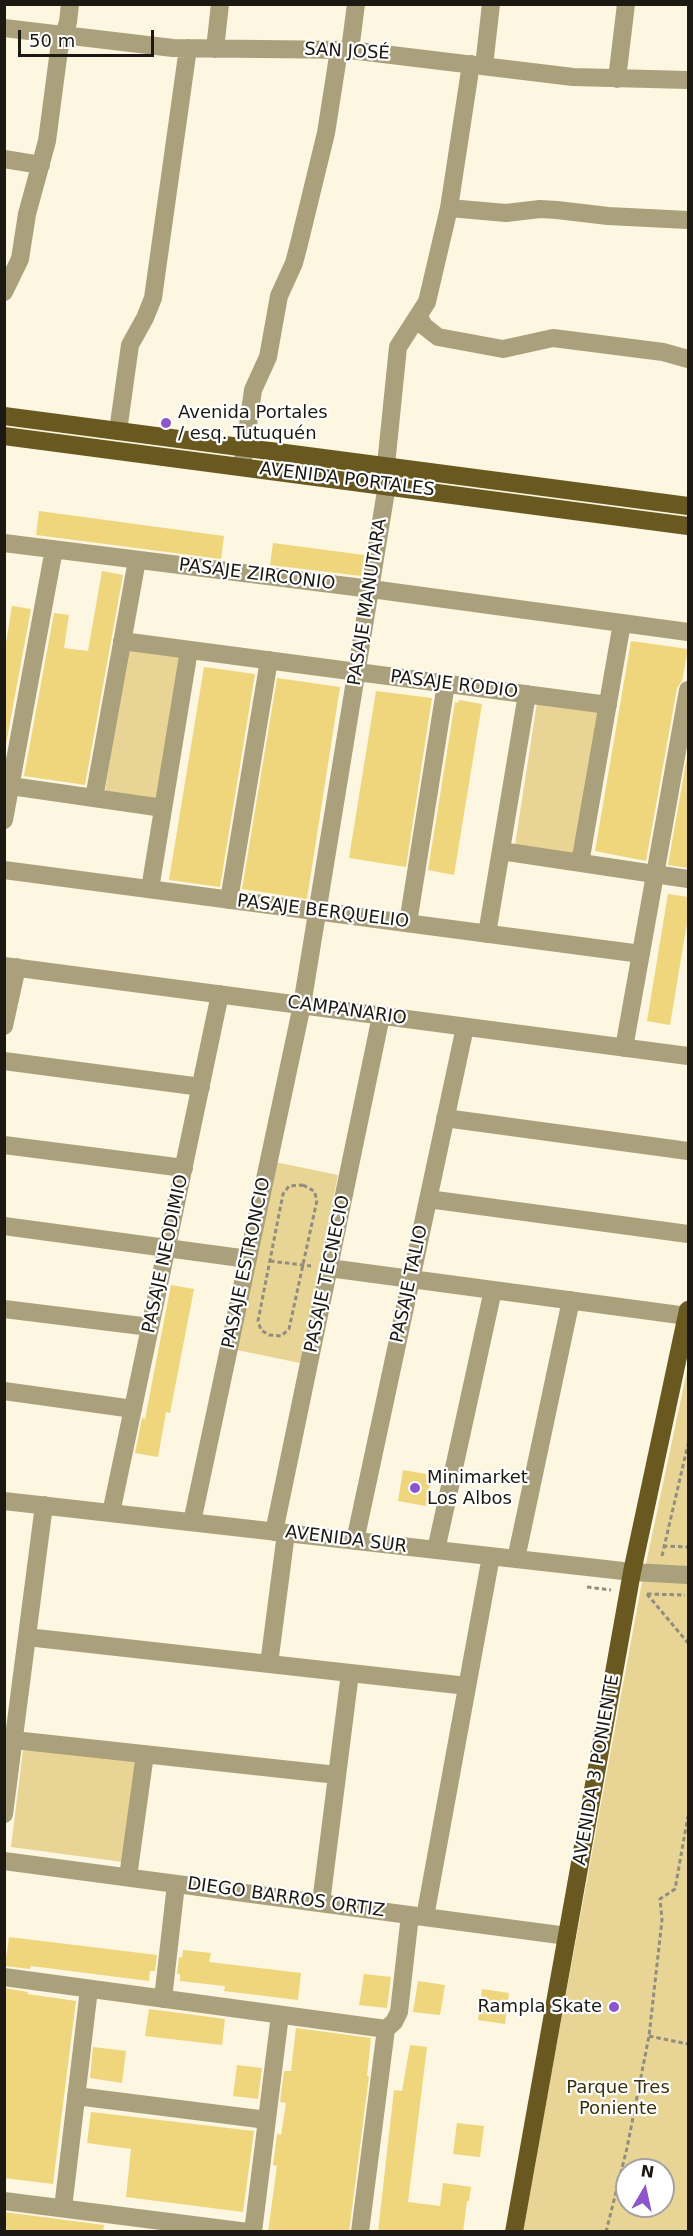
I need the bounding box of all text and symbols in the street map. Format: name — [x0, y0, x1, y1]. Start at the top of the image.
scale bar — [21, 18, 158, 56]
text: 50 m — [29, 30, 75, 51]
street label: SAN JOSÉ — [304, 39, 390, 65]
place label: Avenida Portales / esq. Tutuquén — [178, 402, 328, 444]
marker: Avenida Portales / esq. Tutuquén — [159, 416, 173, 430]
street label: AVENIDA PORTALES — [258, 459, 436, 501]
street label: PASAJE MANUTARA — [344, 517, 392, 687]
street label: PASAJE ZIRCONIO — [178, 555, 336, 595]
street label: PASAJE RODIO — [389, 666, 519, 704]
street label: PASAJE BERQUELIO — [236, 891, 410, 933]
street label: CAMPANARIO — [286, 992, 408, 1030]
street label: PASAJE NEODIMIO — [139, 1173, 193, 1335]
street label: PASAJE ESTRONCIO — [218, 1175, 276, 1351]
street label: PASAJE TECNECIO — [301, 1193, 355, 1355]
street label: PASAJE TALIO — [387, 1223, 433, 1345]
place label: Minimarket Los Albos — [427, 1467, 528, 1510]
marker: Minimarket Los Albos — [408, 1481, 422, 1495]
street label: AVENIDA SUR — [284, 1522, 408, 1558]
street label: AVENIDA 3 PONIENTE — [570, 1673, 624, 1867]
street label: DIEGO BARROS ORTIZ — [186, 1873, 386, 1923]
place label: Rampla Skate — [477, 1996, 602, 2018]
marker: Rampla Skate — [607, 2000, 621, 2014]
park label: Parque Tres Poniente — [566, 2077, 670, 2120]
north arrow — [615, 2158, 675, 2218]
text: N — [639, 2161, 656, 2182]

